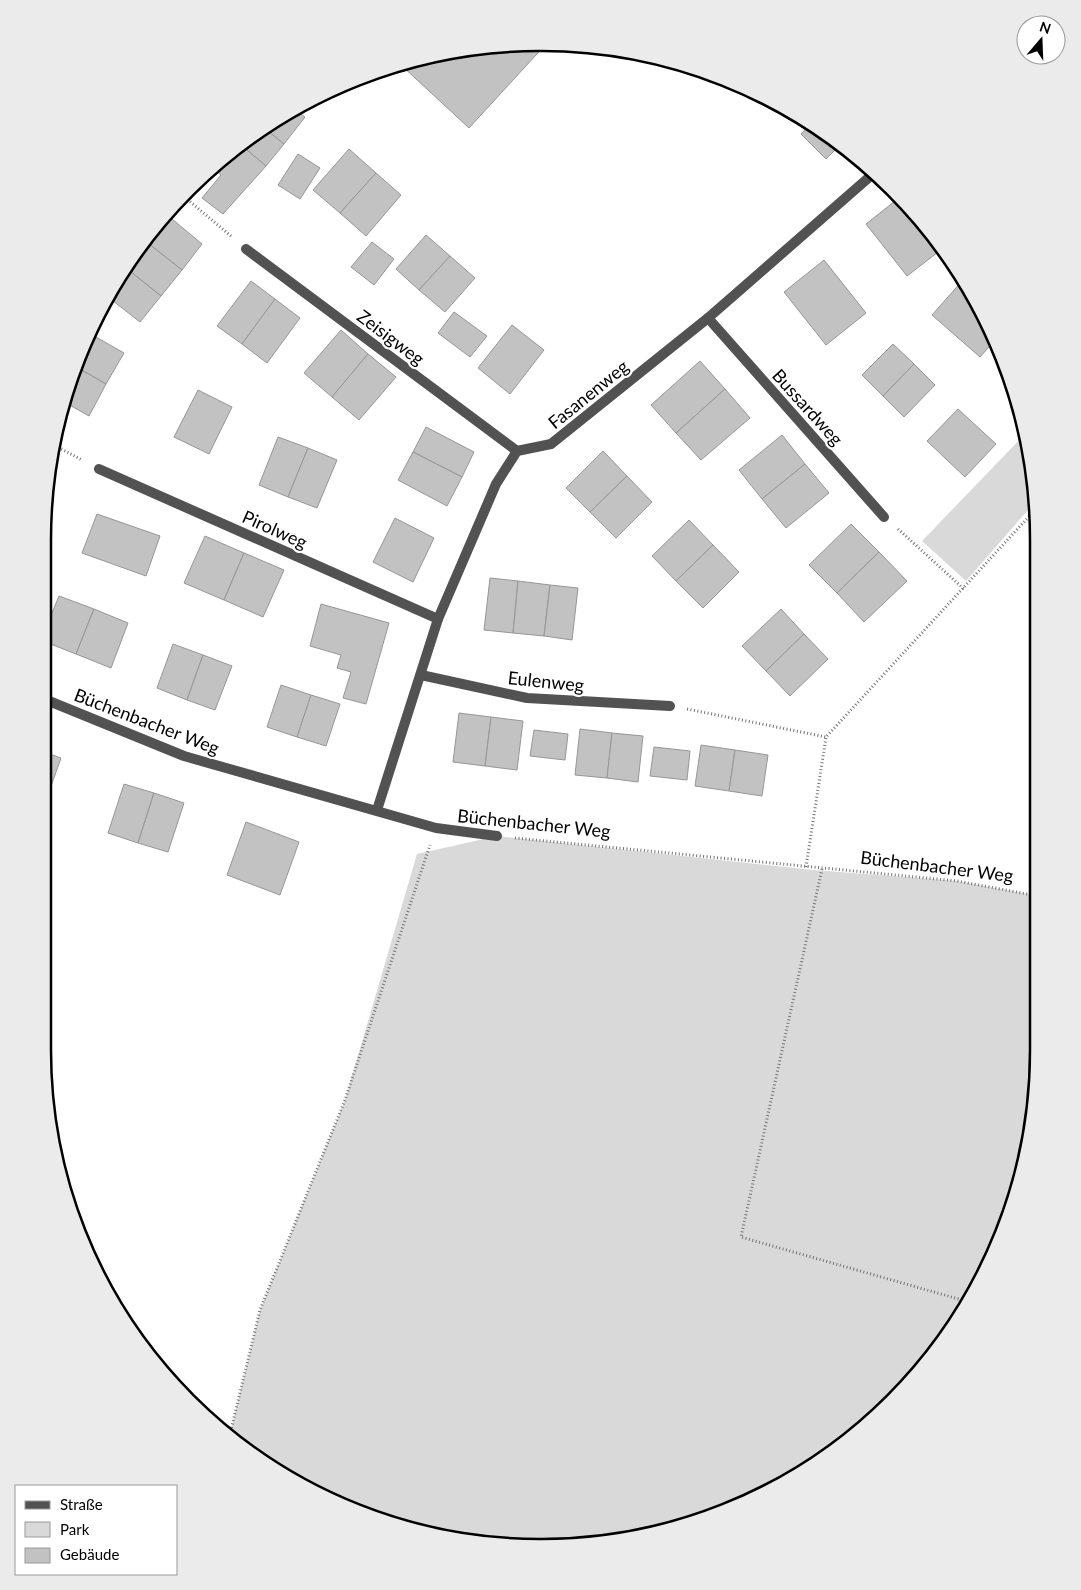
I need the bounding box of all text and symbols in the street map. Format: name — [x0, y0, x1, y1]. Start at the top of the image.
north arrow — [1016, 15, 1066, 65]
text: N — [1038, 17, 1053, 37]
street label: Zeisigweg — [353, 305, 429, 369]
street label: Fasanenweg — [543, 355, 633, 433]
street label: Bussardweg — [768, 364, 848, 450]
street label: Pirolweg — [239, 505, 311, 553]
street label: Eulenweg — [507, 666, 585, 696]
street label: Büchenbacher Weg — [71, 683, 223, 759]
street label: Büchenbacher Weg — [456, 804, 612, 842]
street label: Büchenbacher Weg — [859, 846, 1015, 886]
legend — [15, 1485, 178, 1575]
text: Straße — [60, 1495, 103, 1513]
text: Park — [60, 1520, 90, 1538]
text: Gebäude — [60, 1545, 119, 1563]

